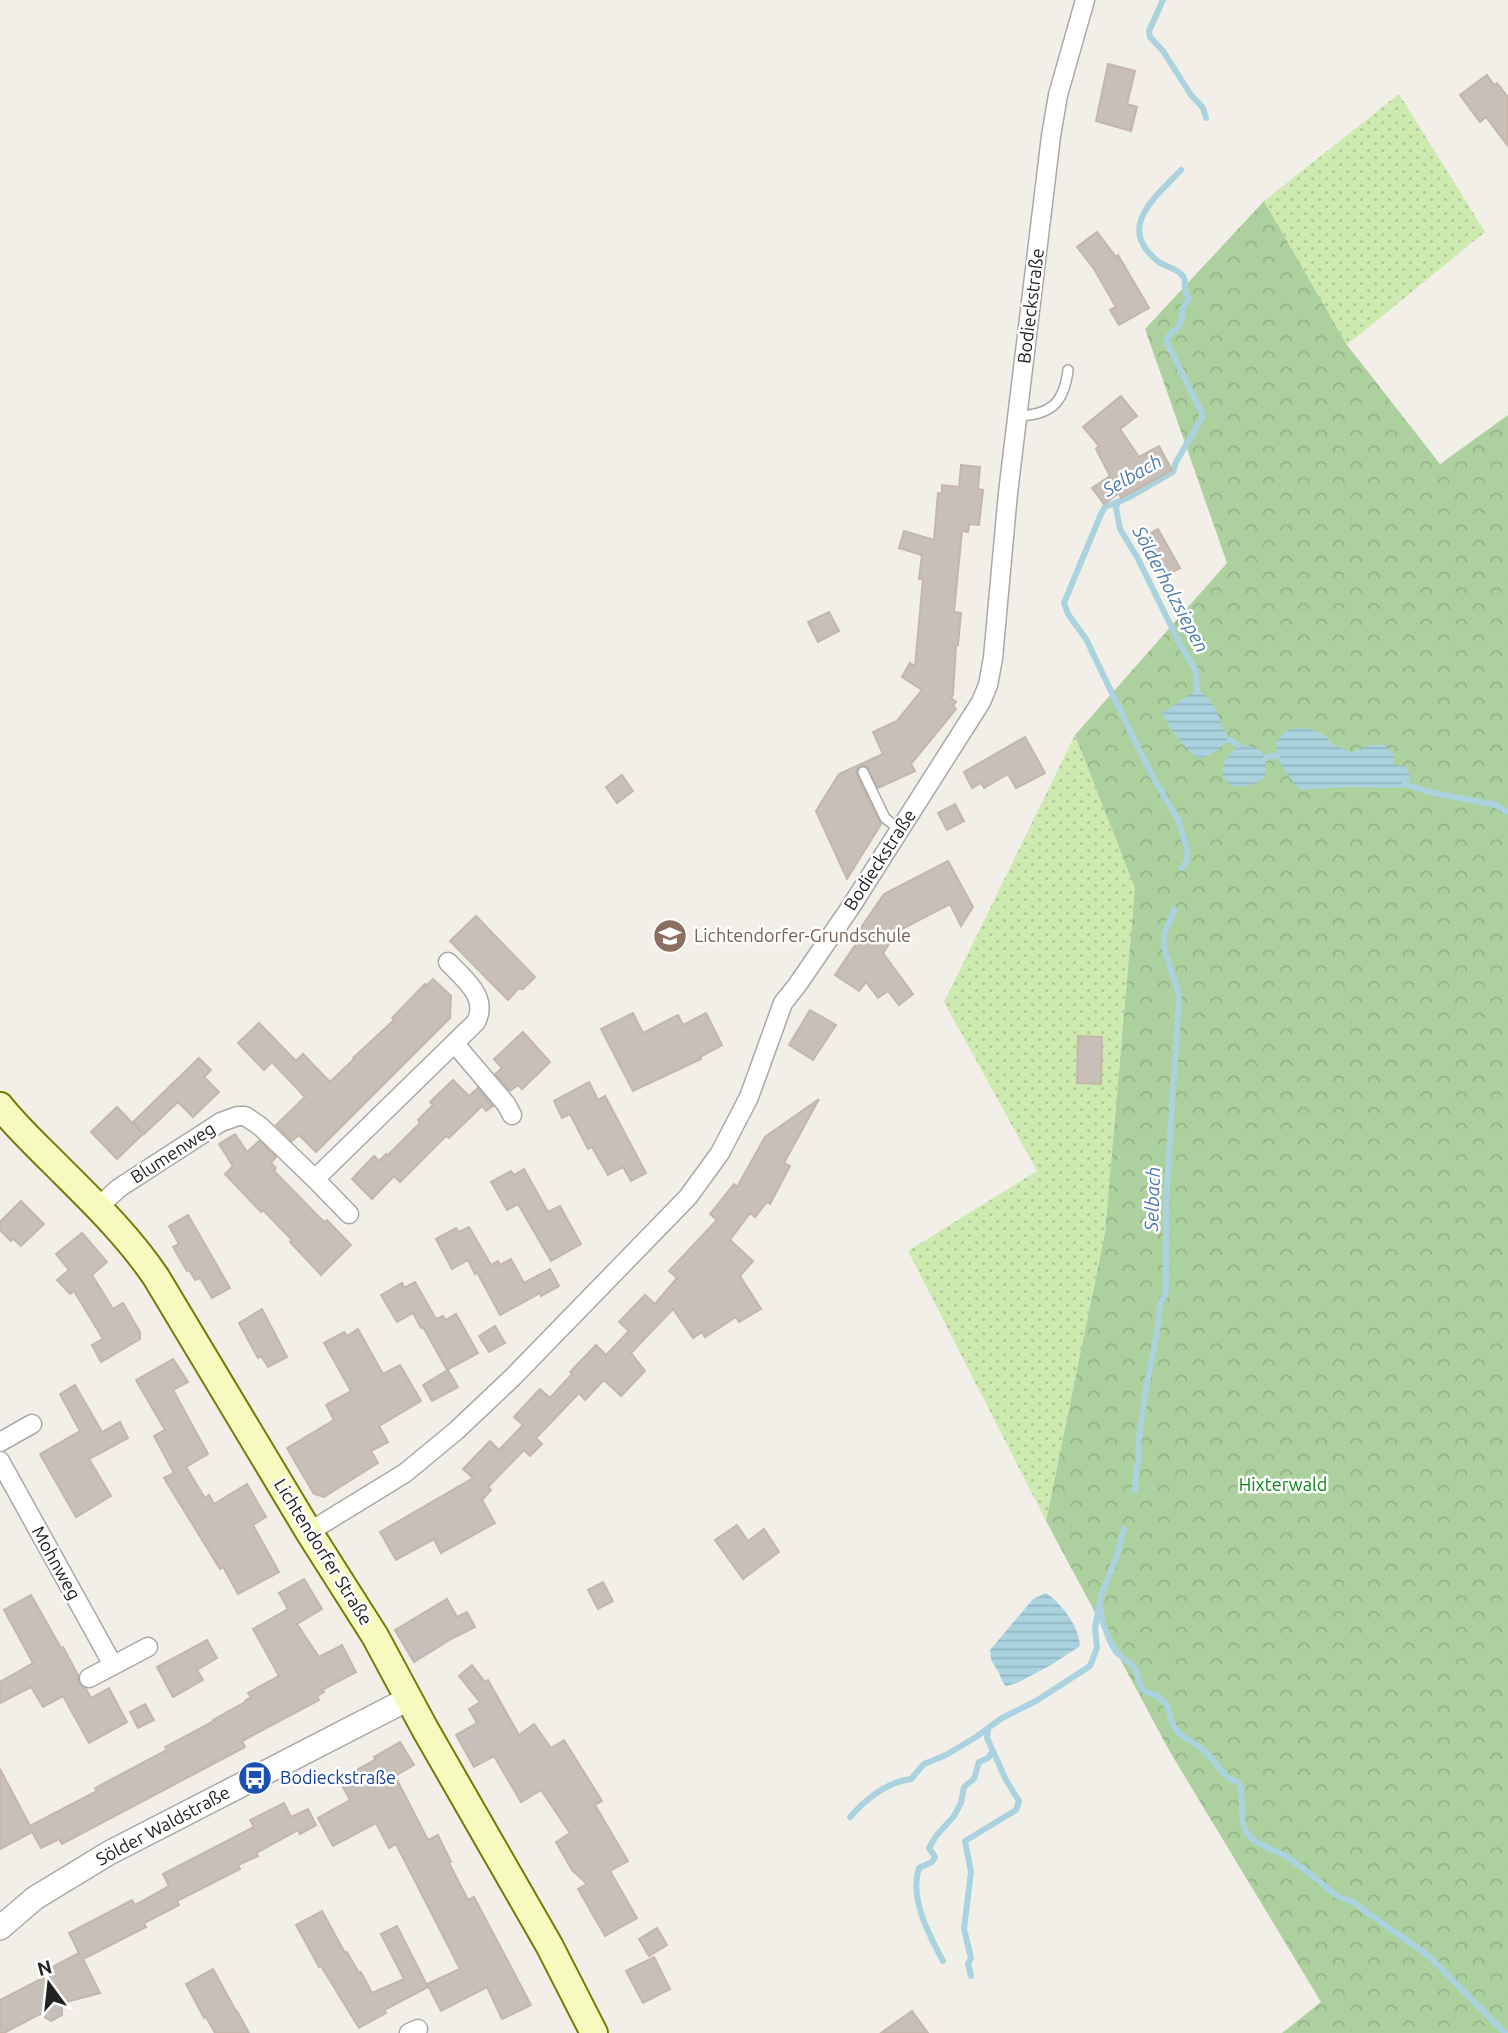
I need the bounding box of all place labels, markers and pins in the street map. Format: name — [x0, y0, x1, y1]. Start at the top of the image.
school or university icon: Lichtendorfer-Grundschule — [651, 917, 689, 955]
place label: Lichtendorfer-Grundschule — [694, 925, 911, 945]
bus stop icon: Bodieckstraße — [236, 1759, 274, 1797]
place label: Bodieckstraße — [280, 1767, 396, 1787]

